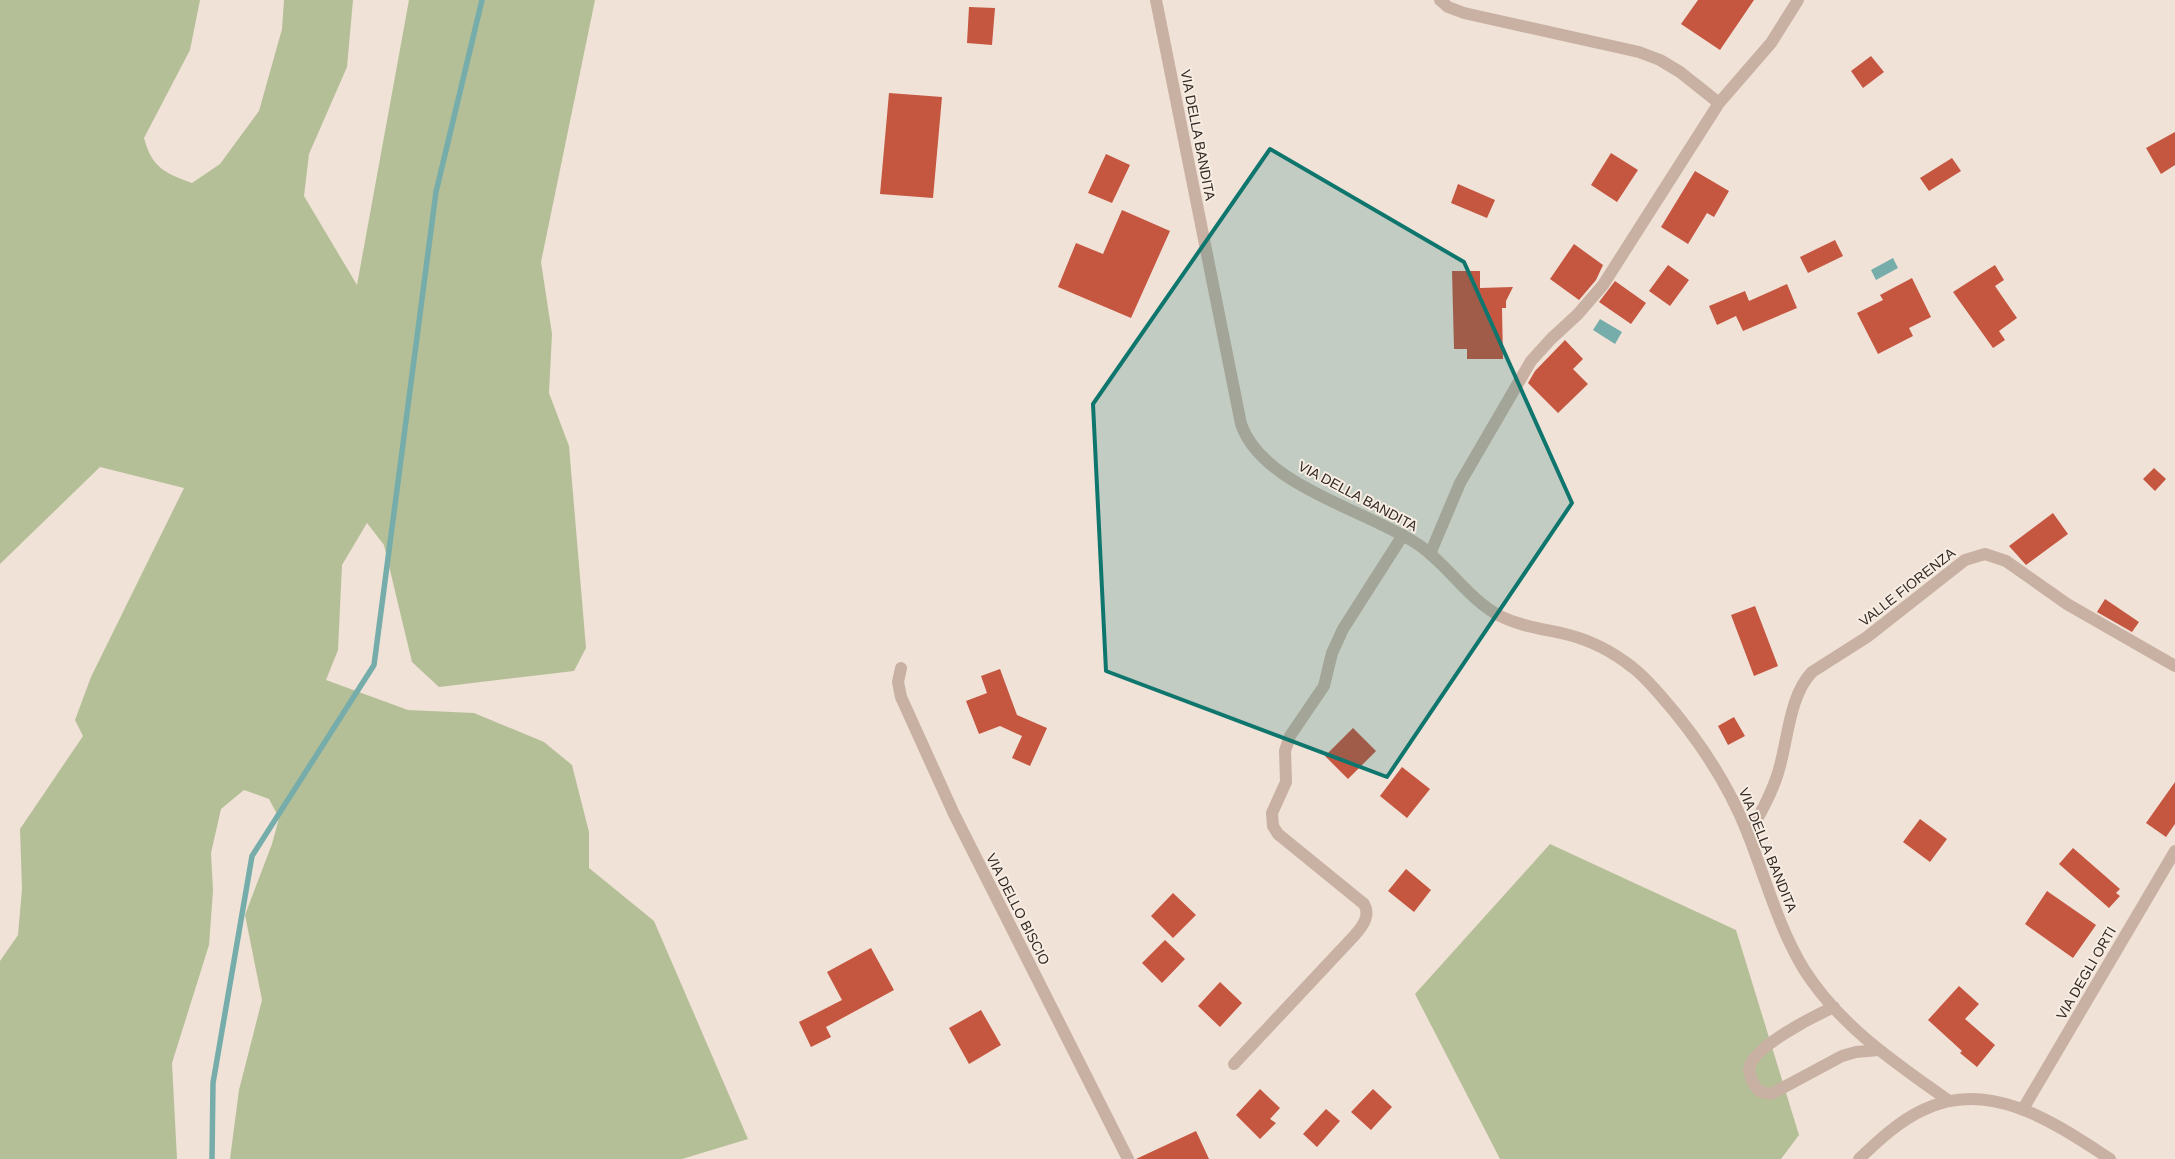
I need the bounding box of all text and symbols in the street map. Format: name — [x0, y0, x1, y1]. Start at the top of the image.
street label: VIA DELLA BANDITA — [1177, 68, 1219, 202]
street label: VIA DELLA BANDITA — [1296, 458, 1421, 535]
street label: VALLE FIORENZA — [1856, 544, 1959, 629]
street label: VIA DELLA BANDITA — [1736, 785, 1801, 915]
street label: VIA DELLO BISCIO — [983, 851, 1053, 967]
street label: VIA DEGLI ORTI — [2053, 924, 2119, 1022]

